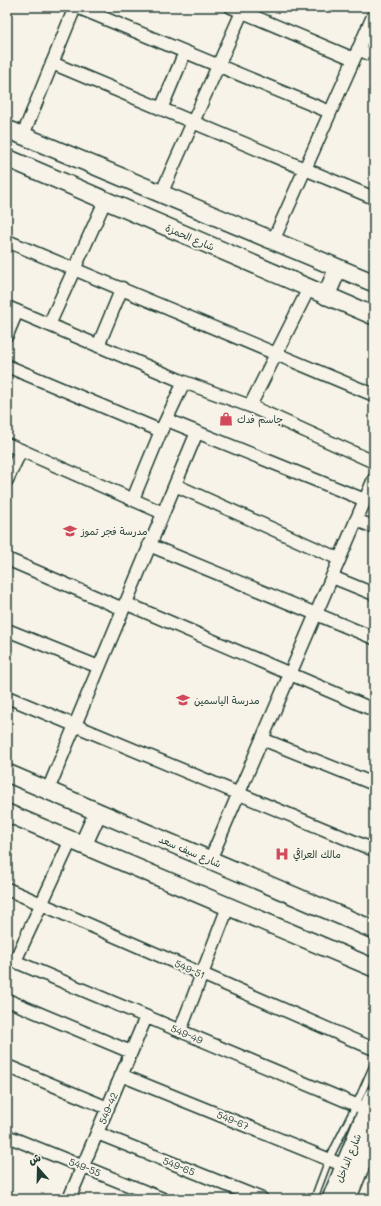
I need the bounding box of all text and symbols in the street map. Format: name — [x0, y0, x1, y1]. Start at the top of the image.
street label: شارع الحمزة — [163, 220, 217, 255]
shop icon: جاسم فدك — [218, 411, 234, 427]
place label: جاسم فدك — [237, 412, 283, 427]
school or university icon: مدرسة فجر تموز — [62, 523, 78, 539]
place label: مدرسة فجر تموز — [80, 524, 148, 538]
school or university icon: مدرسة الياسمين — [175, 692, 191, 708]
place label: مدرسة الياسمين — [194, 693, 260, 707]
street label: شارع سيف سعد — [156, 832, 224, 871]
hospital icon: مالك العراقي — [274, 846, 290, 862]
place label: مالك العراقي — [293, 847, 341, 862]
street label: 549-51 — [172, 956, 208, 982]
street label: 549-49 — [169, 1021, 205, 1047]
street label: 549-42 — [95, 1090, 121, 1126]
street label: 549-67 — [215, 1107, 252, 1133]
street label: شارع الداخل — [332, 1131, 365, 1185]
north arrow — [18, 1148, 58, 1188]
text: ش — [26, 1149, 43, 1167]
street label: 549-65 — [161, 1153, 197, 1179]
street label: 549-55 — [67, 1154, 103, 1180]

